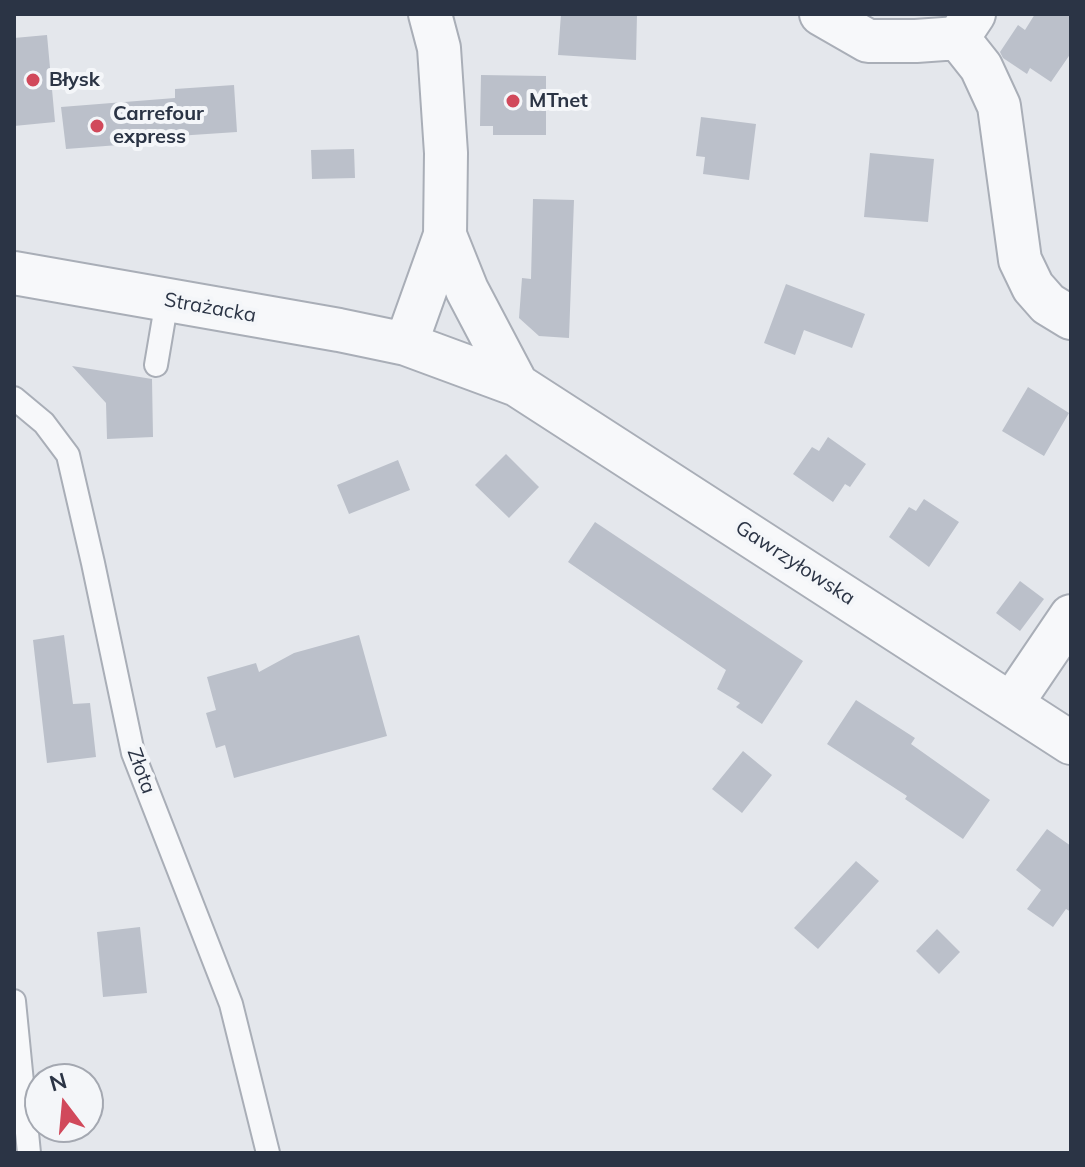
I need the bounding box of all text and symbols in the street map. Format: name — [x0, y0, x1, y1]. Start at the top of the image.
place label: Błysk — [49, 68, 100, 92]
marker: Błysk — [24, 71, 42, 89]
place label: MTnet — [529, 89, 588, 113]
marker: MTnet — [504, 92, 522, 110]
place label: Carrefour express — [113, 102, 204, 149]
marker: Carrefour express — [88, 117, 106, 135]
street label: Strażacka — [162, 288, 258, 328]
street label: Gawrzyłowska — [731, 516, 859, 610]
street label: Złota — [122, 745, 160, 797]
north arrow — [24, 1063, 104, 1143]
text: N — [46, 1066, 70, 1098]

